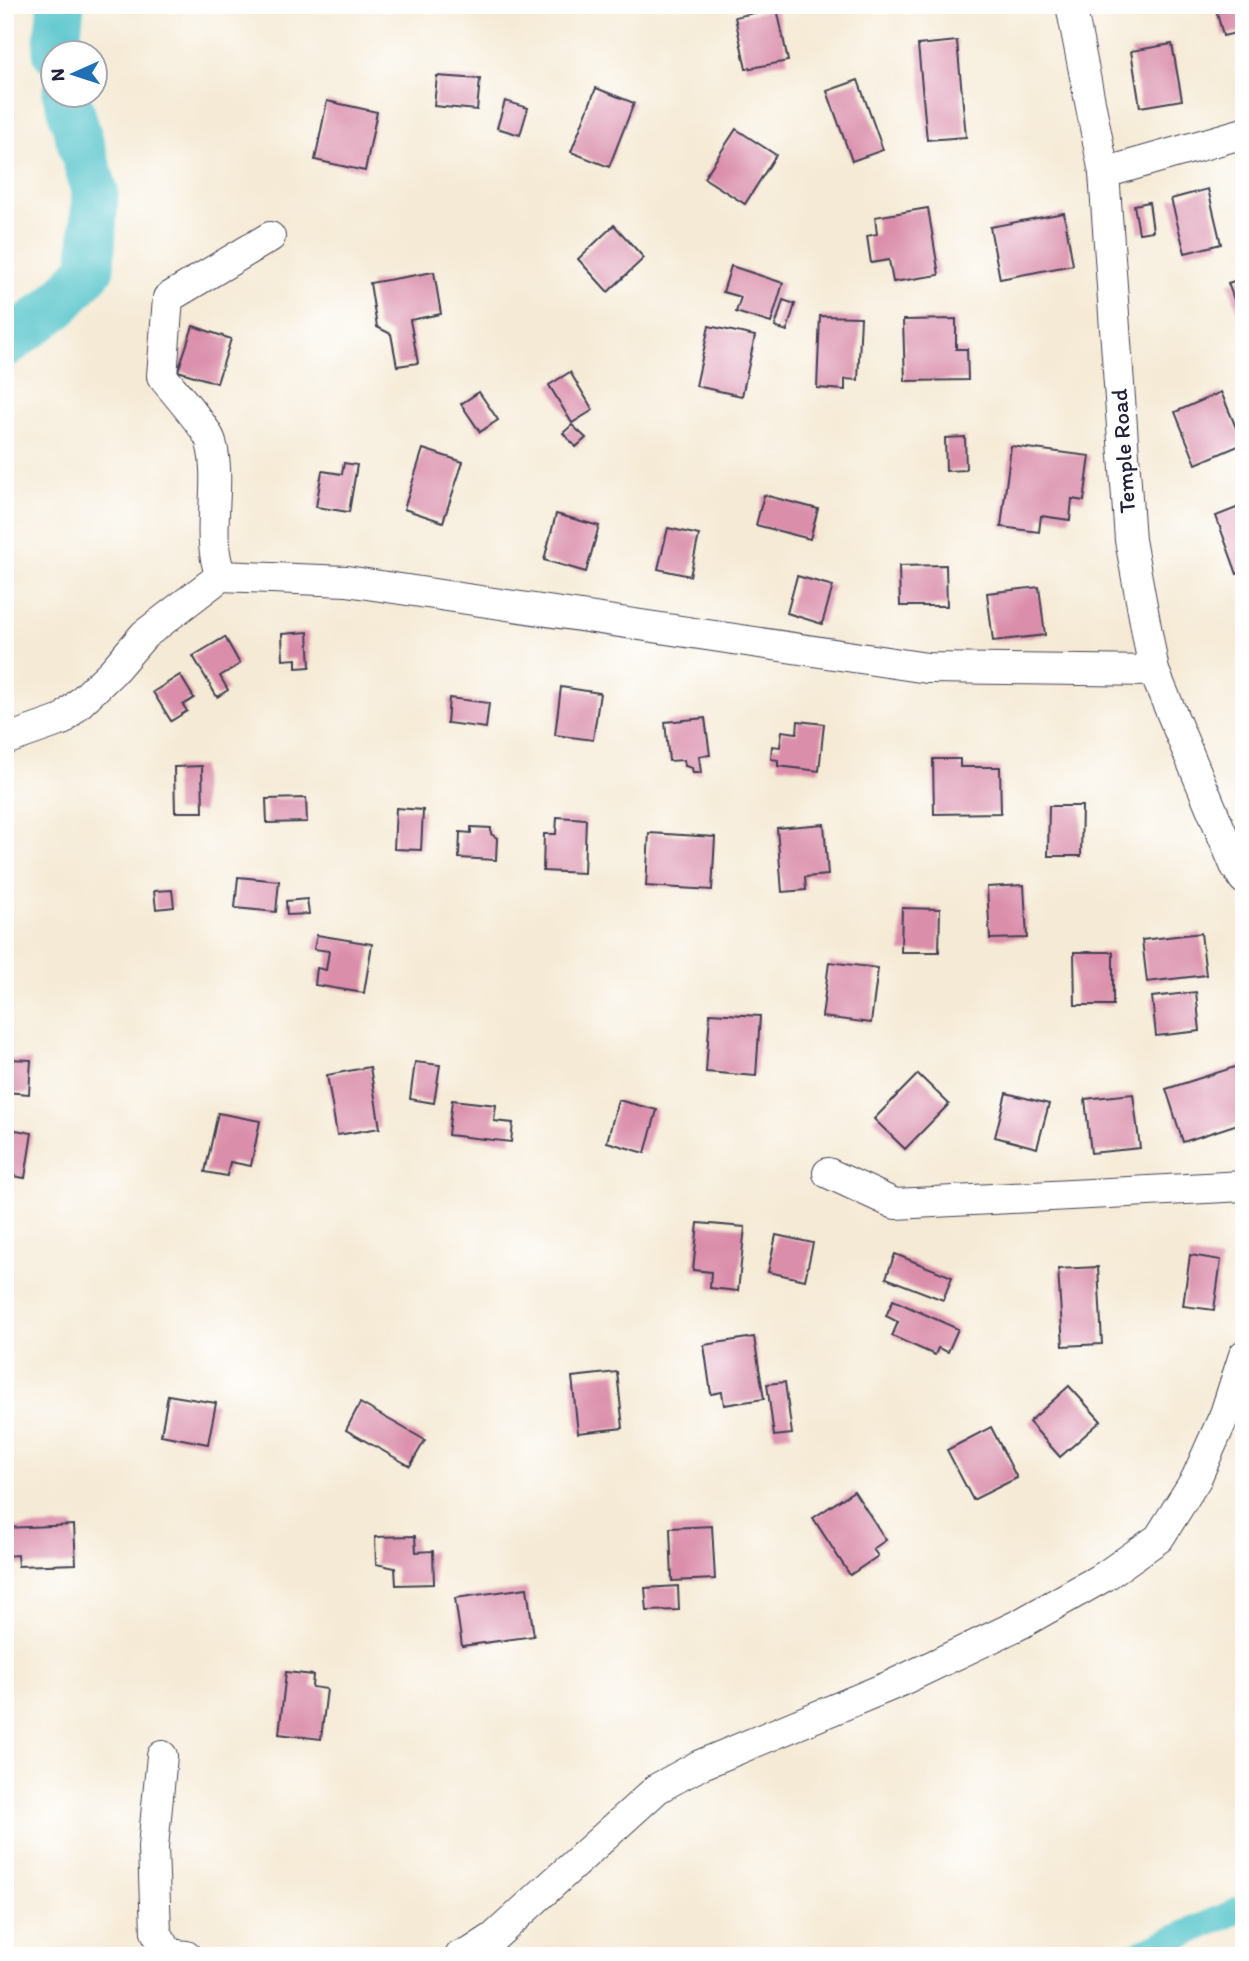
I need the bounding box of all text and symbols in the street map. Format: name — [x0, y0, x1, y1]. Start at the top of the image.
north arrow — [38, 38, 108, 108]
text: N — [46, 68, 69, 82]
street label: Temple Road — [1105, 387, 1141, 514]

